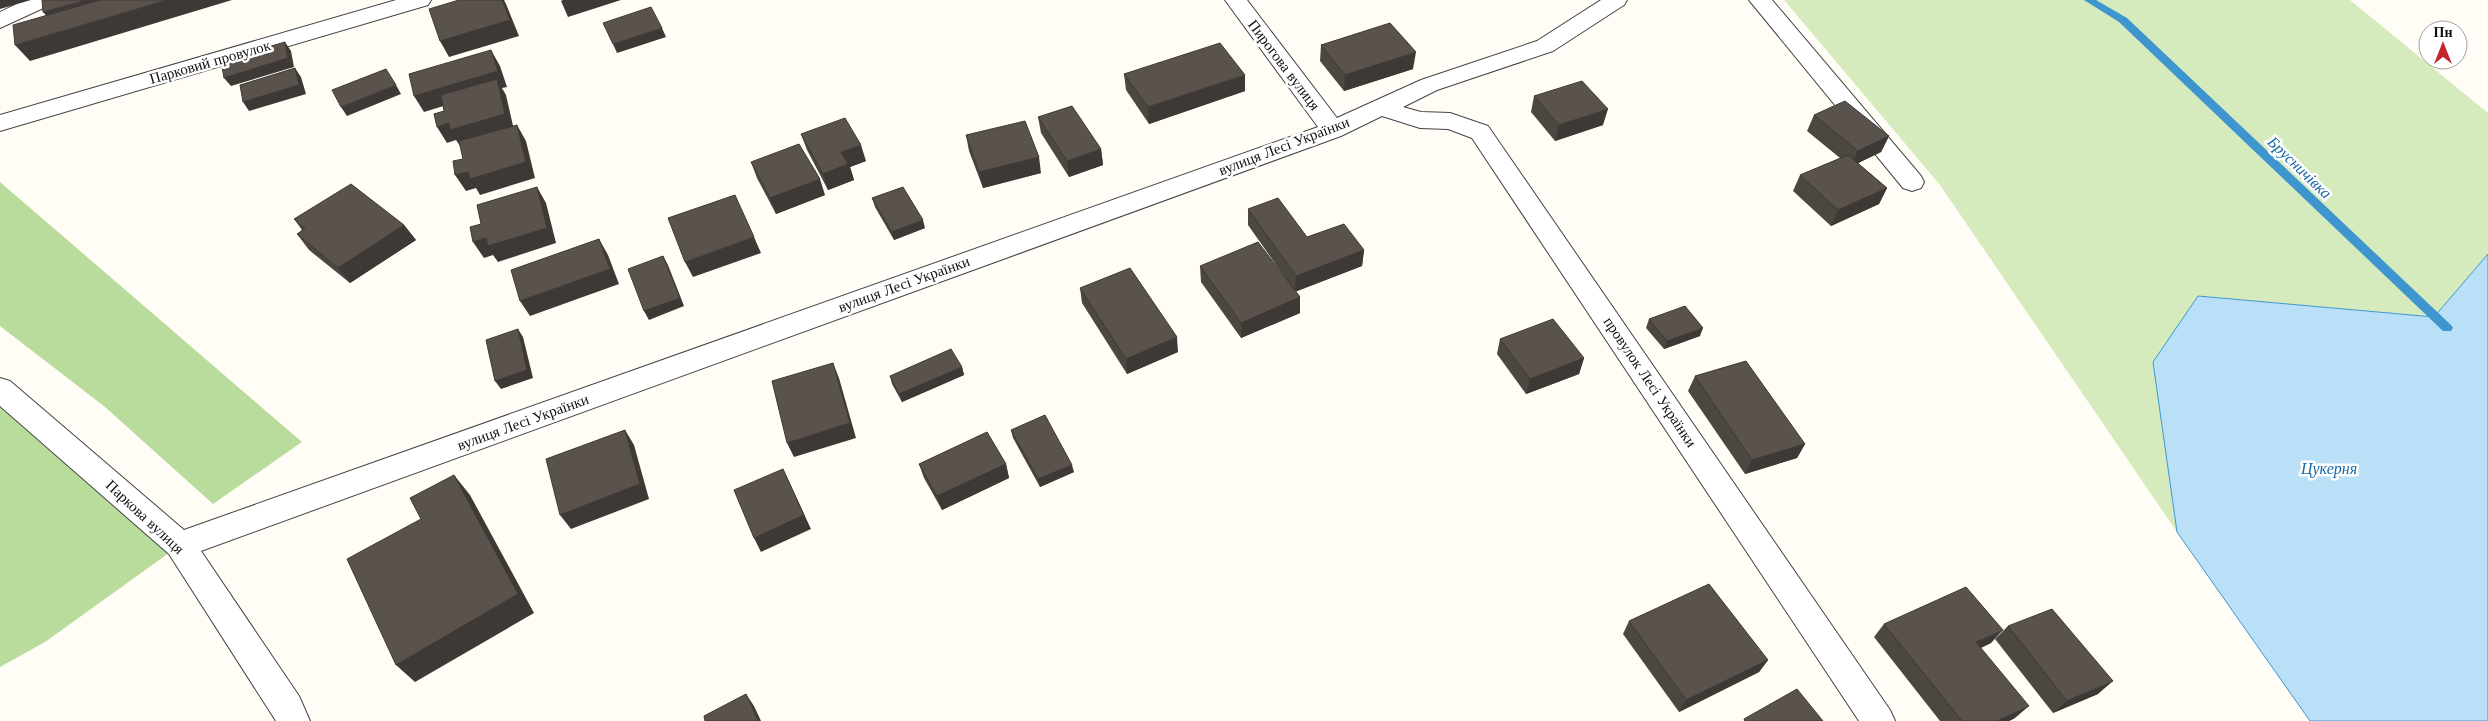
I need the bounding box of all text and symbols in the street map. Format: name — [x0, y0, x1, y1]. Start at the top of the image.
street label: Пирогова вулиця — [1244, 16, 1325, 114]
north arrow — [2418, 20, 2468, 70]
text: Пн — [2434, 23, 2452, 41]
street label: Парковий провулок — [147, 35, 273, 88]
street label: вулиця Лесі Українки — [1216, 112, 1352, 179]
water label: Брусничівка — [2263, 131, 2336, 202]
street label: вулиця Лесі Українки — [835, 251, 972, 316]
street label: провулок Лесі Українки — [1600, 313, 1701, 451]
street label: вулиця Лесі Українки — [454, 389, 591, 454]
water label: Цукерня — [2300, 458, 2357, 478]
street label: Паркова вулиця — [102, 475, 189, 558]

